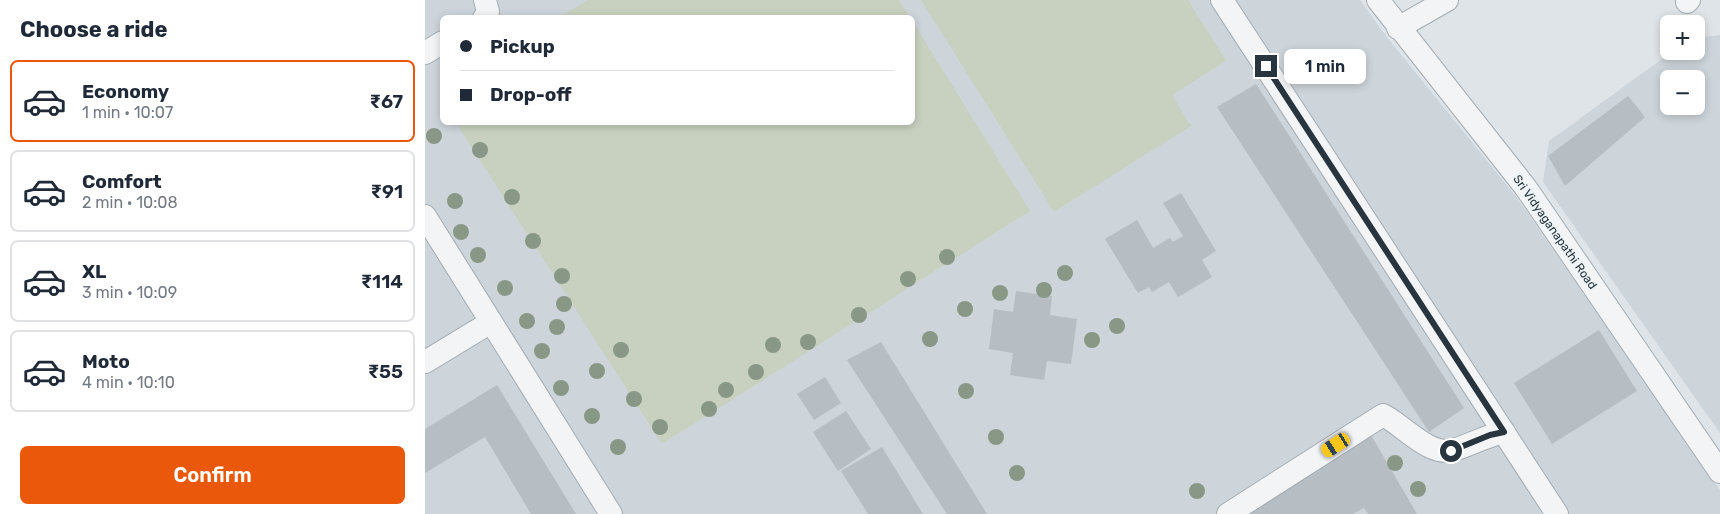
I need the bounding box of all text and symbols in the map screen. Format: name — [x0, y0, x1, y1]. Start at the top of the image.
map controls — [1660, 15, 1705, 115]
button: + — [1660, 15, 1705, 60]
text: Choose a ride — [20, 16, 167, 43]
text: Pickup — [490, 35, 555, 58]
callout: 1 min — [1283, 48, 1366, 84]
route end — [1255, 55, 1277, 77]
text: 1 min — [1305, 57, 1345, 76]
button: − — [1660, 70, 1705, 115]
icon: car — [22, 79, 67, 124]
text: Economy — [82, 80, 169, 103]
text: Drop-off — [490, 83, 572, 106]
text: ₹67 — [370, 90, 403, 113]
text: 1 min · 10:07 — [82, 103, 173, 122]
icon: car — [22, 169, 67, 214]
text: Comfort — [82, 170, 162, 193]
street label: Sri Vidyaganapathi Road — [1510, 172, 1600, 292]
text: ₹91 — [371, 180, 403, 203]
text: 2 min · 10:08 — [82, 193, 178, 212]
icon: car — [22, 259, 67, 304]
text: XL — [82, 260, 106, 283]
text: ₹114 — [361, 270, 403, 293]
text: 3 min · 10:09 — [82, 283, 177, 302]
icon: car — [22, 349, 67, 394]
text: Moto — [82, 350, 130, 373]
text: ₹55 — [368, 360, 403, 383]
text: 4 min · 10:10 — [82, 373, 175, 392]
car — [1319, 431, 1352, 459]
route start — [1440, 440, 1462, 462]
button: Confirm — [20, 446, 405, 504]

